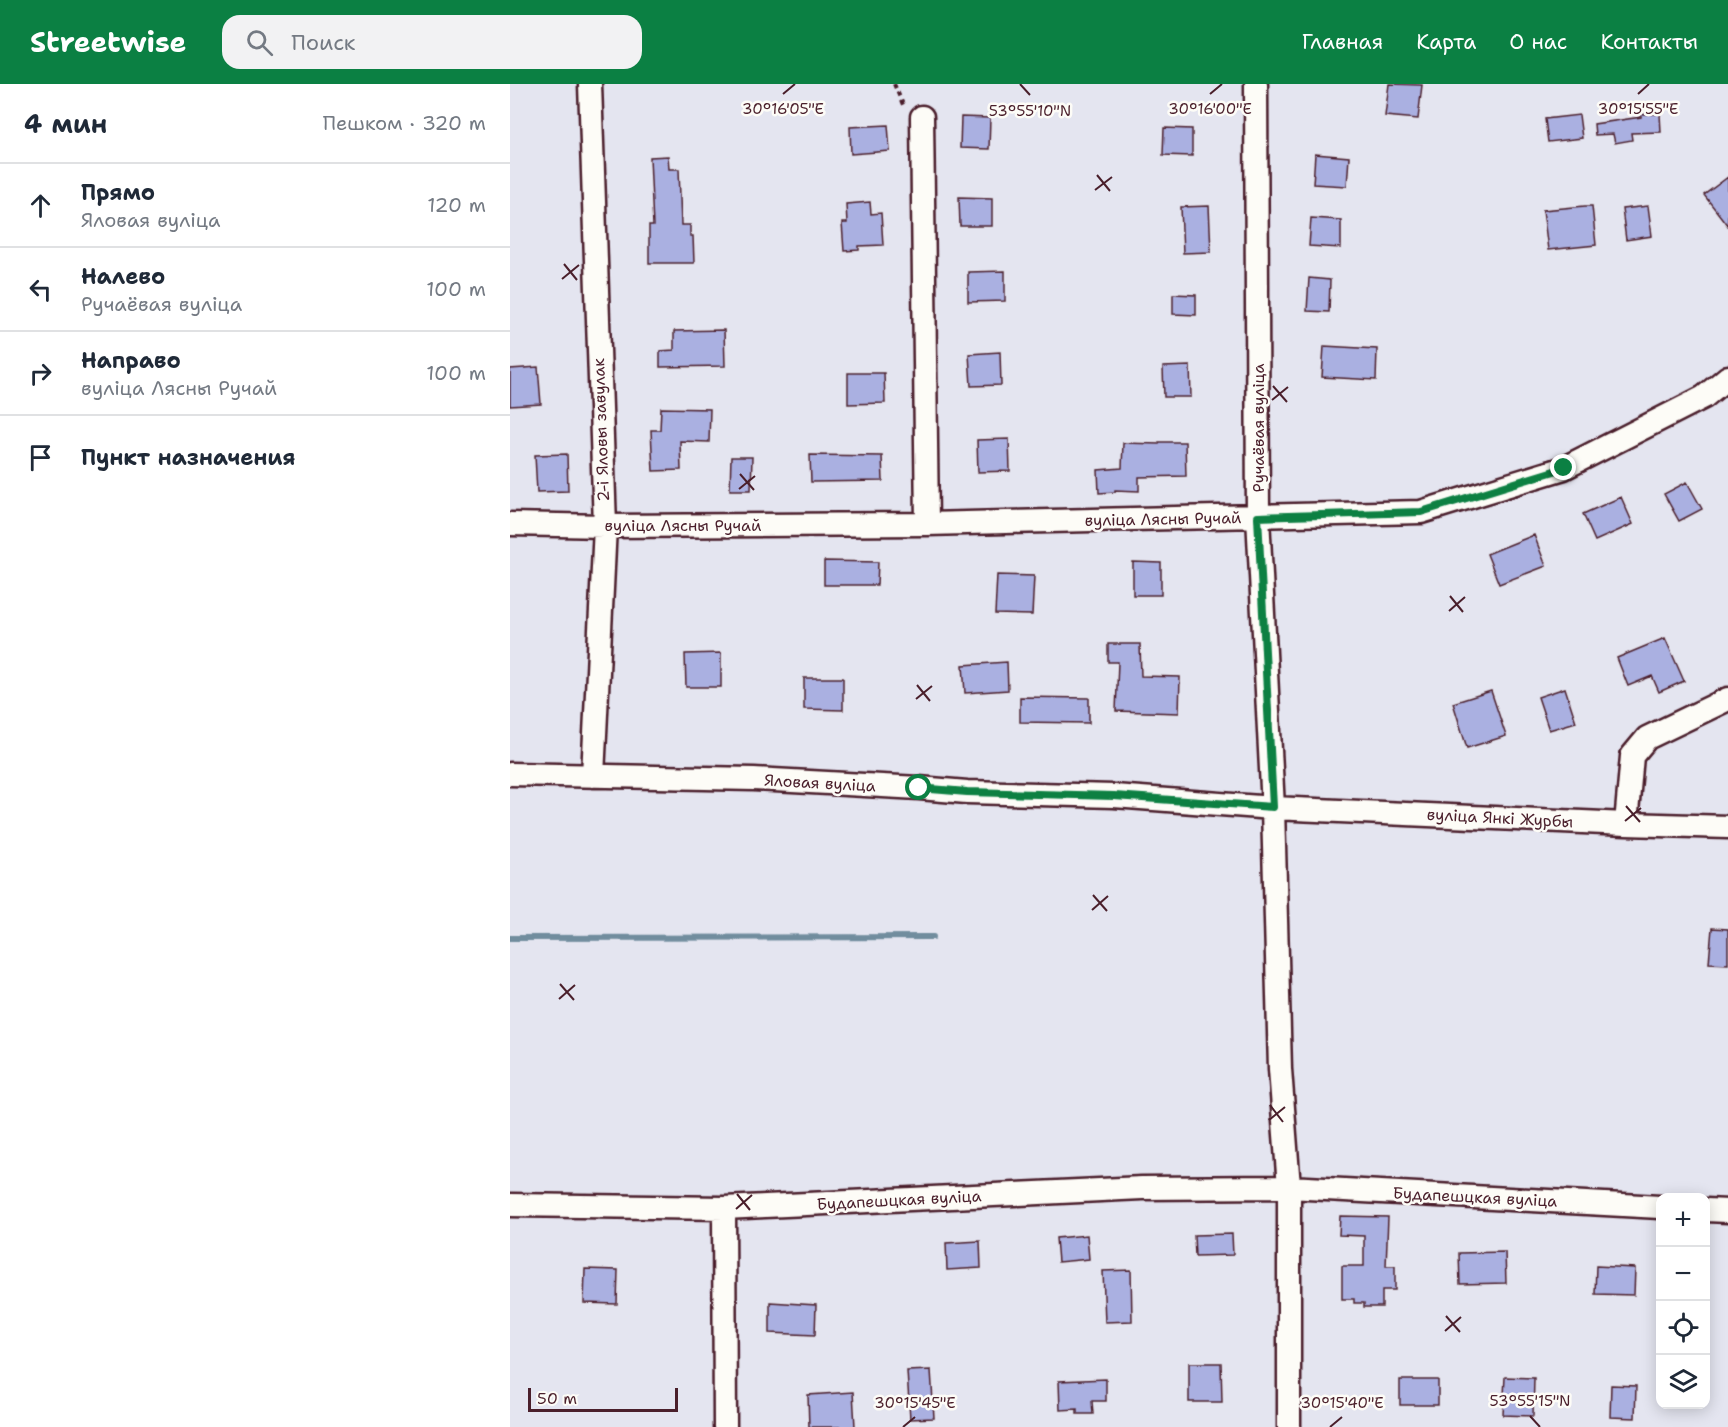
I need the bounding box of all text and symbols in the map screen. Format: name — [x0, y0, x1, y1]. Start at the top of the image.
search box — [222, 15, 642, 69]
text: Streetwise — [30, 23, 186, 61]
icon: search — [243, 26, 276, 59]
text: Поиск — [291, 28, 356, 57]
text: Главная — [1302, 28, 1383, 56]
text: Карта — [1416, 28, 1476, 56]
text: О нас — [1509, 28, 1567, 56]
text: Контакты — [1600, 28, 1698, 56]
text: 30°16'05"E — [742, 99, 824, 119]
text: 30°16'00"E — [1168, 99, 1252, 119]
text: 30°15'55"E — [1598, 99, 1678, 119]
text: 53°55'10"N — [989, 101, 1071, 121]
text: 4 мин — [24, 106, 107, 141]
text: Пешком · 320 m — [323, 110, 486, 136]
text: Прямо — [81, 178, 155, 207]
icon: ahead — [24, 189, 57, 222]
text: 120 m — [427, 192, 486, 218]
text: Яловая вуліца — [81, 207, 221, 233]
text: Налево — [81, 262, 165, 291]
icon: left — [24, 273, 57, 306]
text: 100 m — [426, 276, 486, 302]
text: Ручаёвая вуліца — [81, 291, 242, 317]
text: Направо — [81, 346, 181, 375]
icon: right — [24, 357, 57, 390]
street label: 2-і Яловы завулак — [588, 357, 614, 502]
text: 100 m — [426, 360, 486, 386]
street label: Ручаёвая вуліца — [1248, 363, 1269, 492]
text: вуліца Лясны Ручай — [81, 375, 277, 401]
icon: arrive — [24, 441, 57, 474]
text: Пункт назначения — [81, 443, 295, 472]
route end — [1550, 454, 1576, 480]
street label: вуліца Лясны Ручай — [1084, 507, 1242, 531]
street label: вуліца Лясны Ручай — [605, 515, 761, 536]
street label: Яловая вуліца — [764, 770, 876, 796]
route start — [905, 774, 931, 800]
street label: вуліца Янкі Журбы — [1426, 804, 1574, 832]
street label: Будапешцкая вуліца — [1392, 1182, 1558, 1212]
street label: Будапешцкая вуліца — [816, 1185, 982, 1215]
map controls — [1656, 1193, 1710, 1409]
button: + — [1656, 1193, 1710, 1247]
button: − — [1656, 1247, 1710, 1301]
button: locate — [1656, 1301, 1710, 1355]
button: layers — [1656, 1355, 1710, 1409]
scale bar — [528, 1385, 678, 1412]
text: 50 m — [537, 1388, 577, 1409]
text: 53°55'15"N — [1490, 1391, 1570, 1411]
text: 30°15'45"E — [874, 1393, 956, 1413]
text: 30°15'40"E — [1300, 1393, 1384, 1413]

